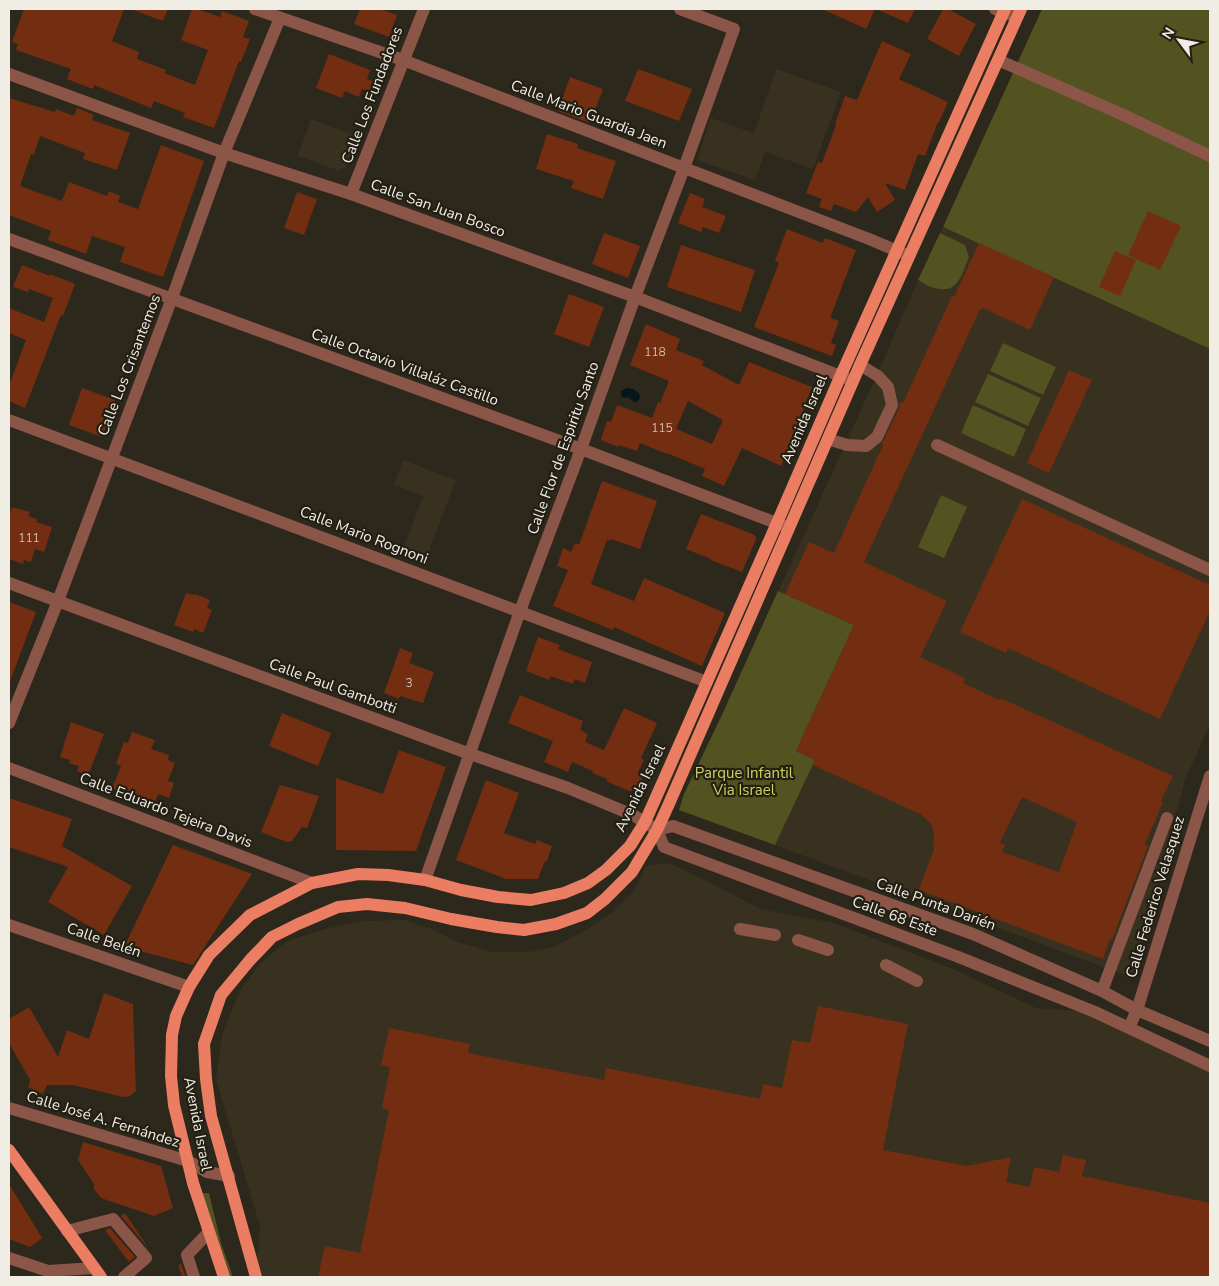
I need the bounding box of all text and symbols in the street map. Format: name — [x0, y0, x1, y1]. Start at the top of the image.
north arrow — [1154, 15, 1204, 65]
street label: Calle Los Fundadores — [337, 24, 407, 166]
text: N — [1158, 24, 1179, 43]
street label: Calle Mario Guardia Jaen — [508, 75, 670, 153]
street label: Calle San Juan Bosco — [368, 174, 508, 242]
street label: Calle Los Crisantemos — [93, 291, 165, 439]
street label: Calle Octavio Villaláz Castillo — [309, 324, 501, 410]
house number: 118 — [644, 344, 666, 360]
street label: Calle Flor de Espiritu Santo — [522, 359, 604, 537]
street label: Avenida Israel — [776, 371, 832, 467]
house number: 115 — [651, 420, 673, 436]
street label: Calle Mario Rognoni — [297, 501, 431, 569]
house number: 111 — [18, 530, 40, 546]
street label: Calle Paul Gambotti — [266, 654, 400, 718]
house number: 3 — [405, 675, 413, 691]
street label: Avenida Israel — [610, 740, 670, 835]
park label: Parque Infantil Via Israel — [695, 763, 794, 800]
street label: Calle Eduardo Tejeira Davis — [77, 768, 255, 852]
street label: Calle Federico Velasquez — [1121, 814, 1189, 980]
street label: Calle Punta Darién — [873, 873, 999, 935]
street label: Calle 68 Este — [850, 891, 940, 941]
street label: Calle Belén — [64, 918, 144, 962]
street label: Avenida Israel — [179, 1075, 217, 1173]
street label: Calle José A. Fernández — [24, 1086, 182, 1152]

